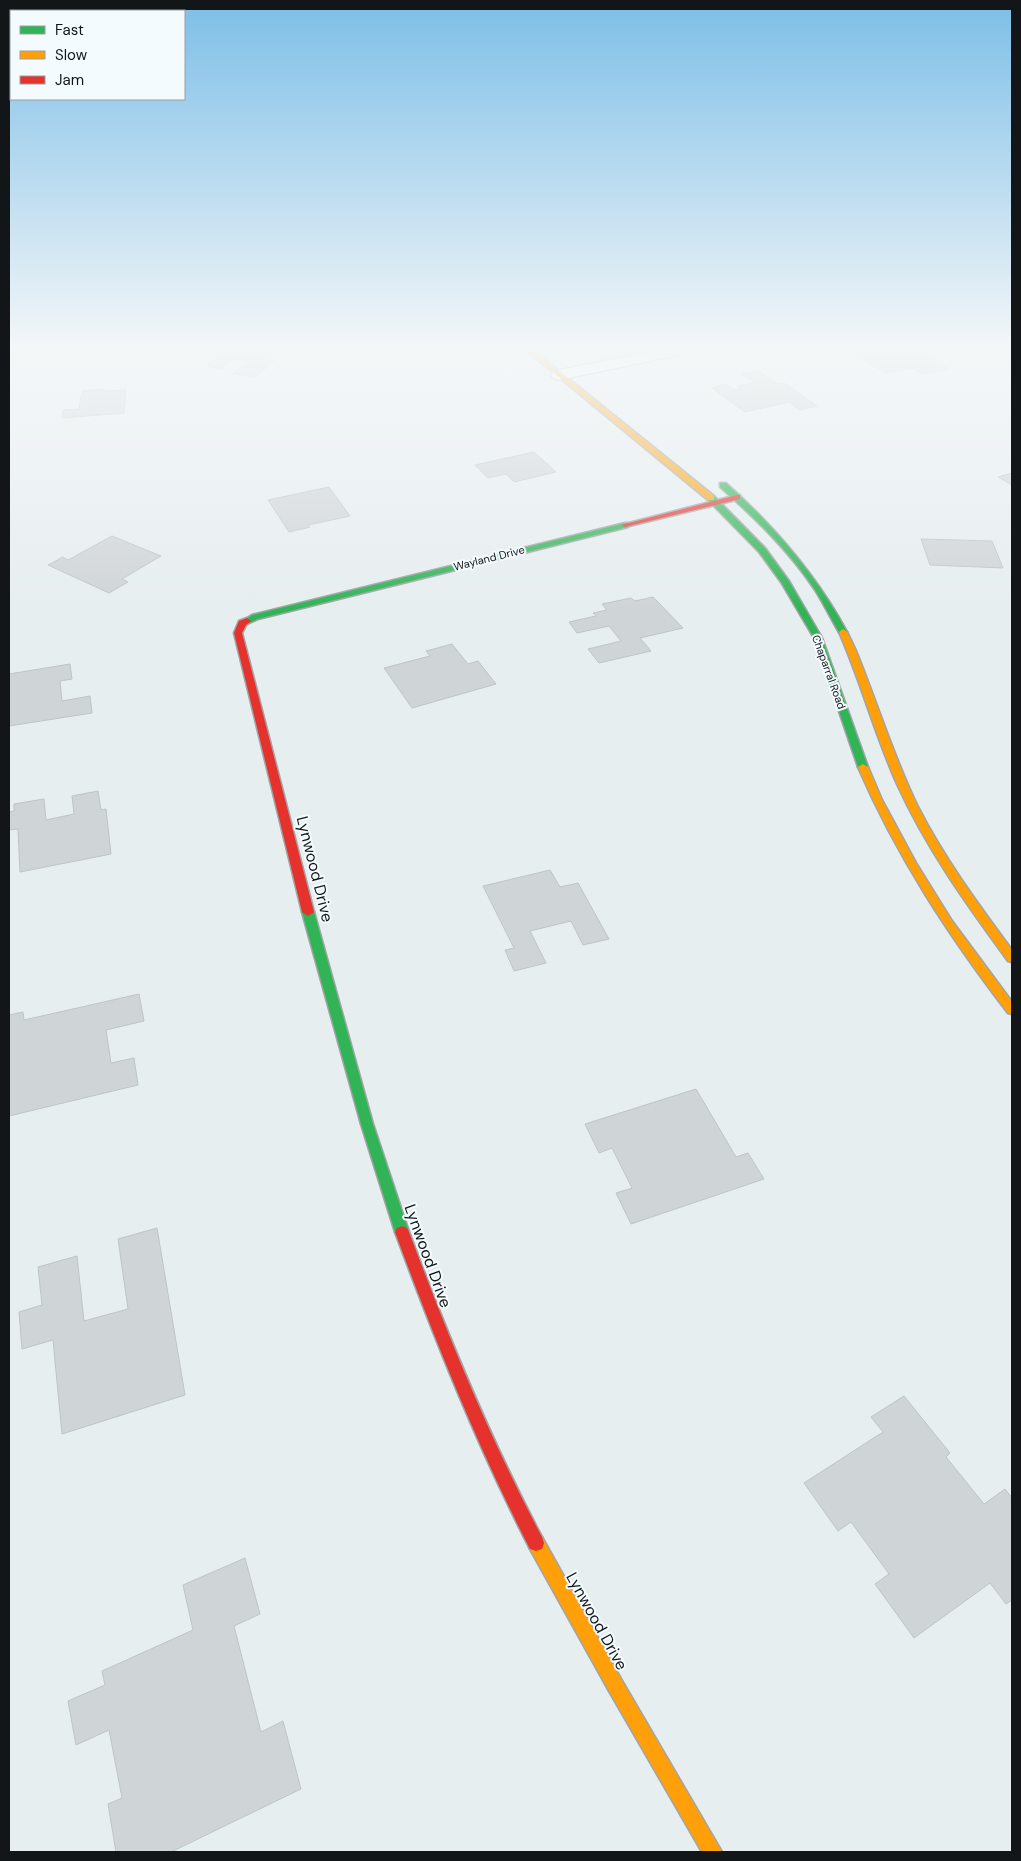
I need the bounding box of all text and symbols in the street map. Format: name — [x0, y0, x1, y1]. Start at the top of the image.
legend — [10, 10, 185, 100]
text: Fast — [55, 20, 84, 40]
text: Slow — [55, 45, 88, 65]
text: Jam — [55, 70, 84, 90]
street label: Wayland Drive — [452, 542, 526, 574]
street label: Chaparral Road — [809, 633, 849, 711]
street label: Lynwood Drive — [292, 814, 338, 924]
street label: Lynwood Drive — [400, 1201, 456, 1311]
street label: Lynwood Drive — [561, 1568, 633, 1674]

